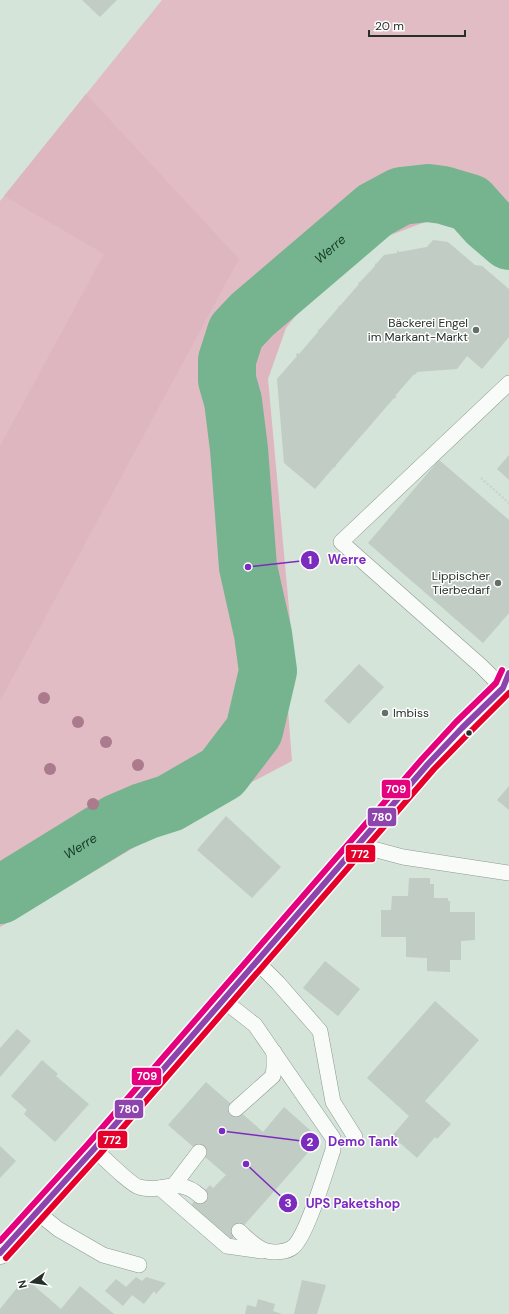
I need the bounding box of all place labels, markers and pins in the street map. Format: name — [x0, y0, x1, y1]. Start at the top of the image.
place label: Bäckerei Engel im Markant-Markt — [368, 315, 468, 345]
marker: Bäckerei Engel im Markant-Markt — [471, 325, 481, 335]
callout: Werre — [300, 547, 374, 572]
place label: Lippischer Tierbedarf — [432, 568, 491, 598]
marker: Lippischer Tierbedarf — [493, 578, 503, 588]
place label: Imbiss — [393, 705, 429, 721]
marker: Imbiss — [380, 708, 390, 718]
unlabelled marker — [464, 728, 474, 738]
callout: Demo Tank — [300, 1129, 406, 1154]
callout: UPS Paketshop — [278, 1191, 409, 1216]

